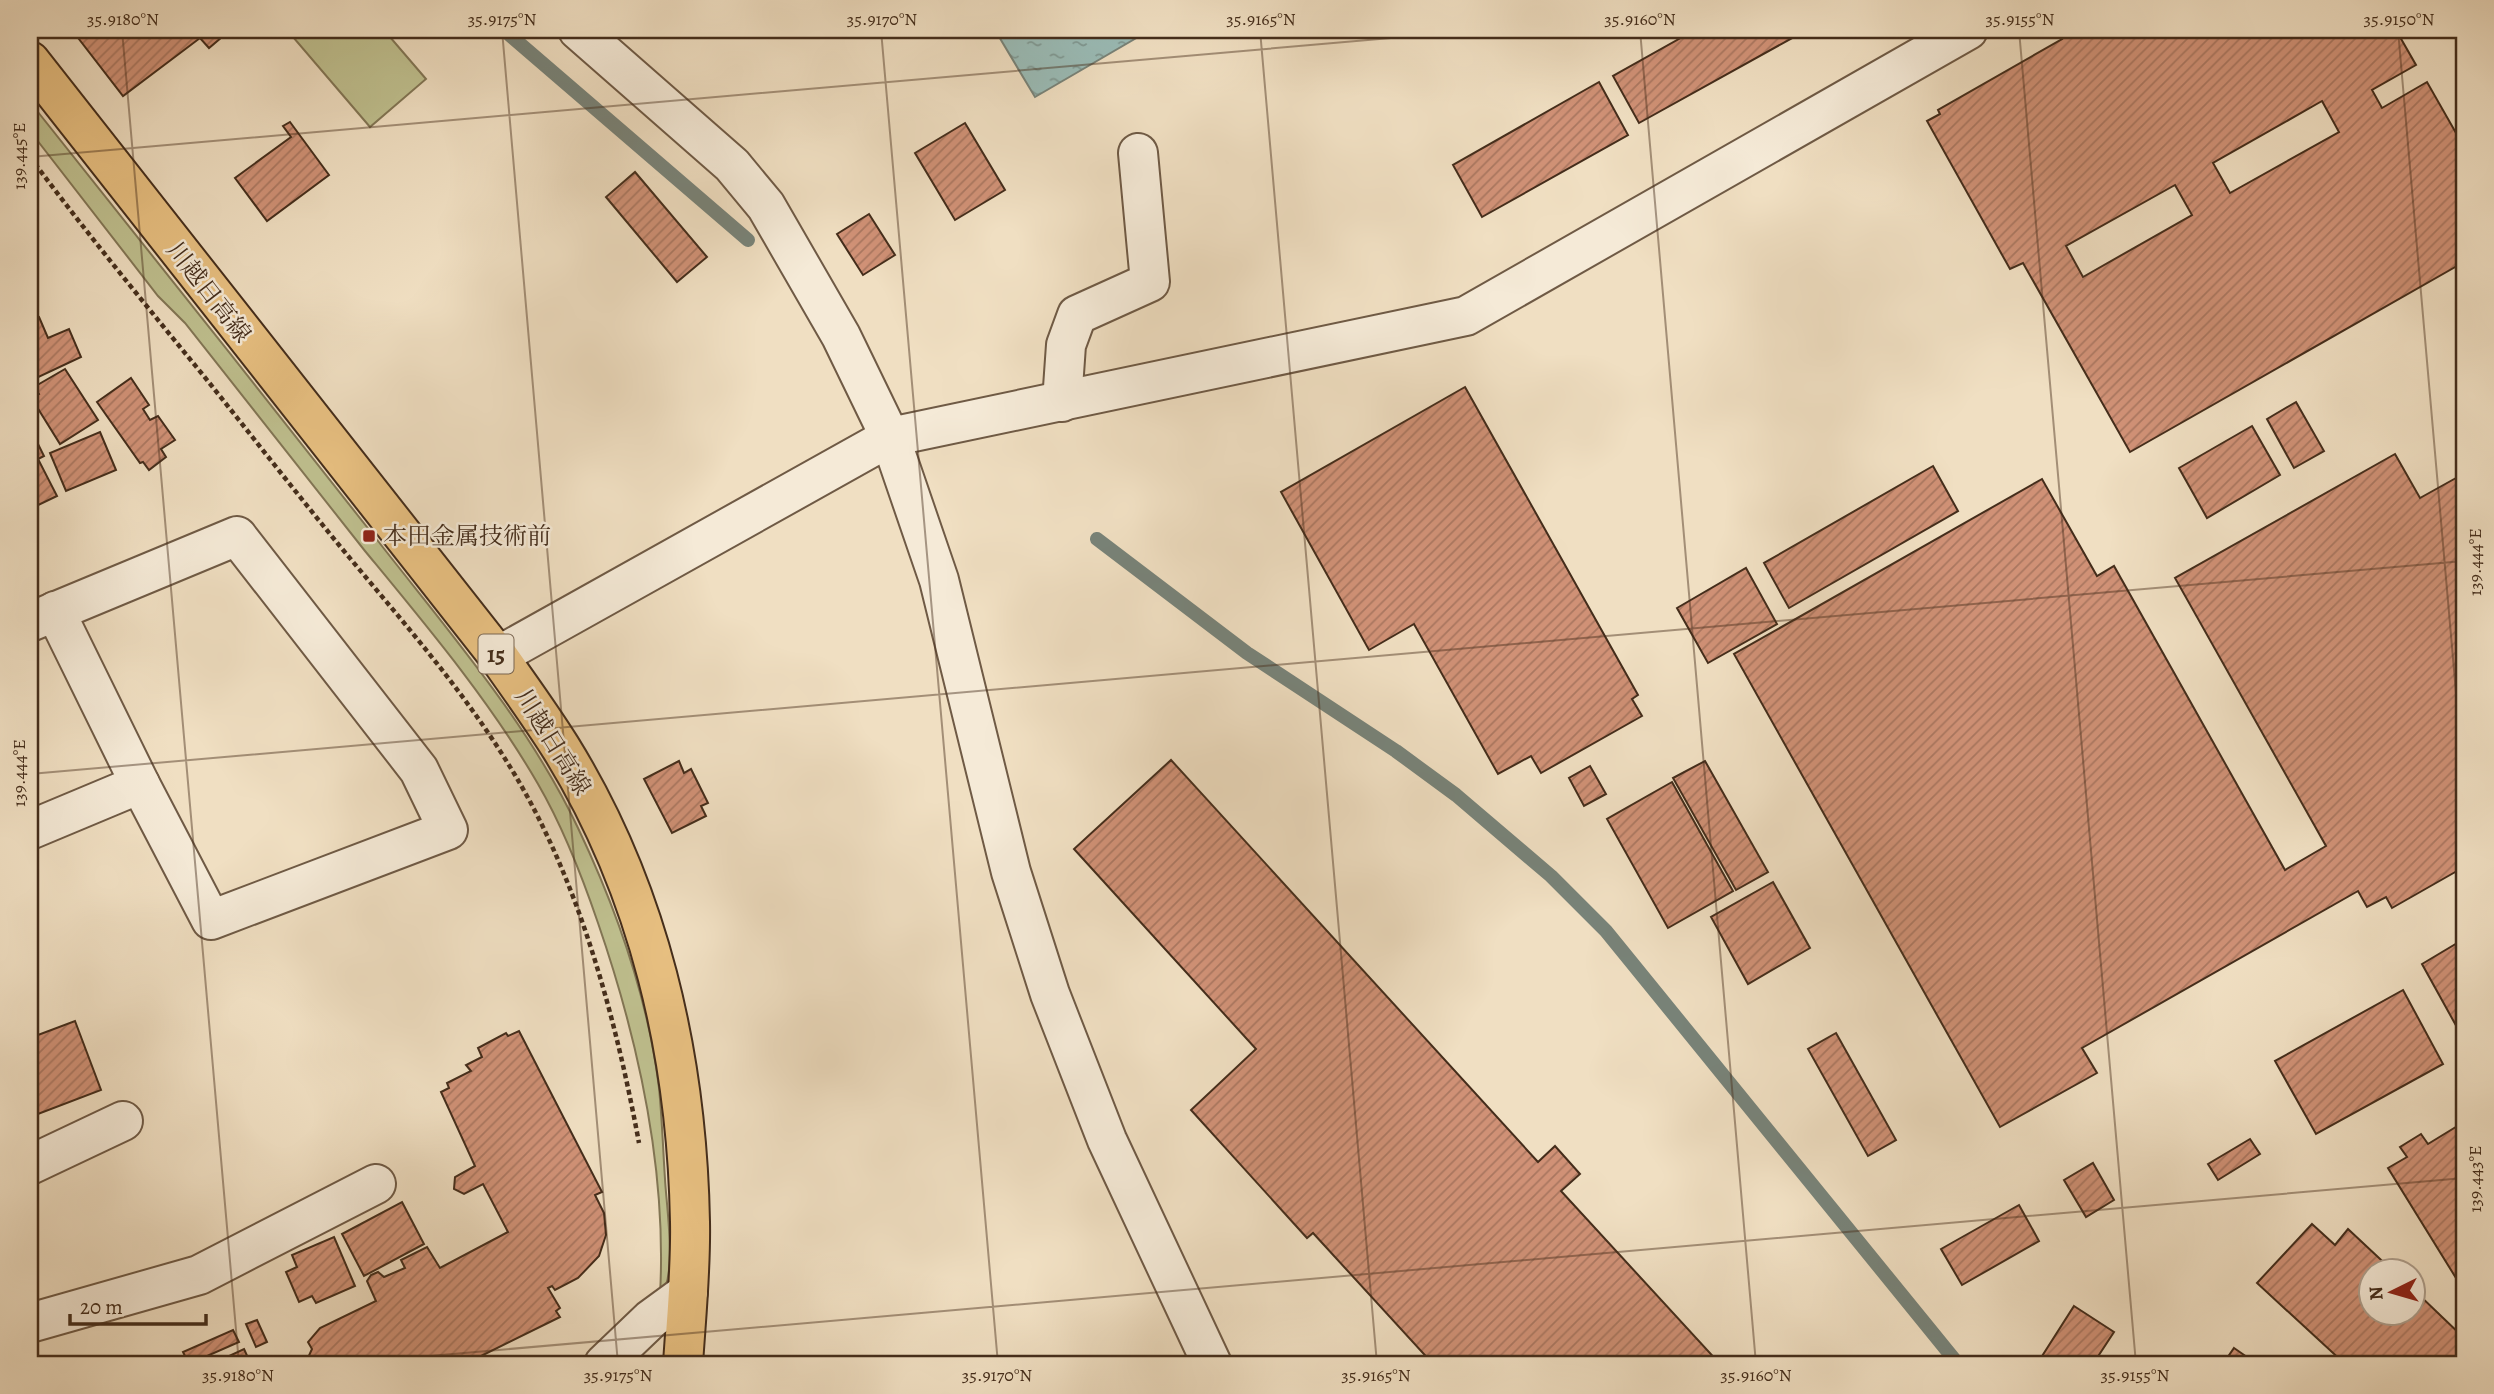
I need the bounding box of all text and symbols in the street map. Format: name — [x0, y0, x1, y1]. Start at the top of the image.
text: 35.9180°N — [87, 7, 159, 31]
text: 35.9175°N — [468, 7, 536, 31]
text: 35.9170°N — [847, 7, 917, 31]
text: 35.9165°N — [1226, 7, 1296, 31]
text: 35.9160°N — [1604, 7, 1676, 31]
text: 35.9155°N — [1986, 7, 2055, 31]
text: 35.9150°N — [2364, 7, 2434, 31]
text: 139.445°E — [7, 122, 31, 190]
street label: 川越日高線 — [159, 235, 259, 349]
place label: 本田金属技術前 — [383, 520, 551, 552]
marker: 本田金属技術前 — [361, 528, 377, 544]
text: 139.444°E — [2463, 528, 2487, 596]
road number: 15 — [478, 634, 514, 674]
street label: 川越日高線 — [508, 683, 598, 801]
text: 139.444°E — [7, 739, 31, 807]
text: 139.443°E — [2463, 1145, 2487, 1213]
north arrow — [2358, 1258, 2428, 1328]
scale bar — [70, 1282, 206, 1326]
text: N — [2362, 1285, 2390, 1301]
text: 20 m — [80, 1293, 123, 1321]
text: 35.9180°N — [202, 1363, 274, 1387]
text: 35.9175°N — [584, 1363, 652, 1387]
text: 35.9170°N — [962, 1363, 1032, 1387]
text: 35.9165°N — [1341, 1363, 1411, 1387]
text: 35.9160°N — [1720, 1363, 1792, 1387]
text: 35.9155°N — [2101, 1363, 2170, 1387]

